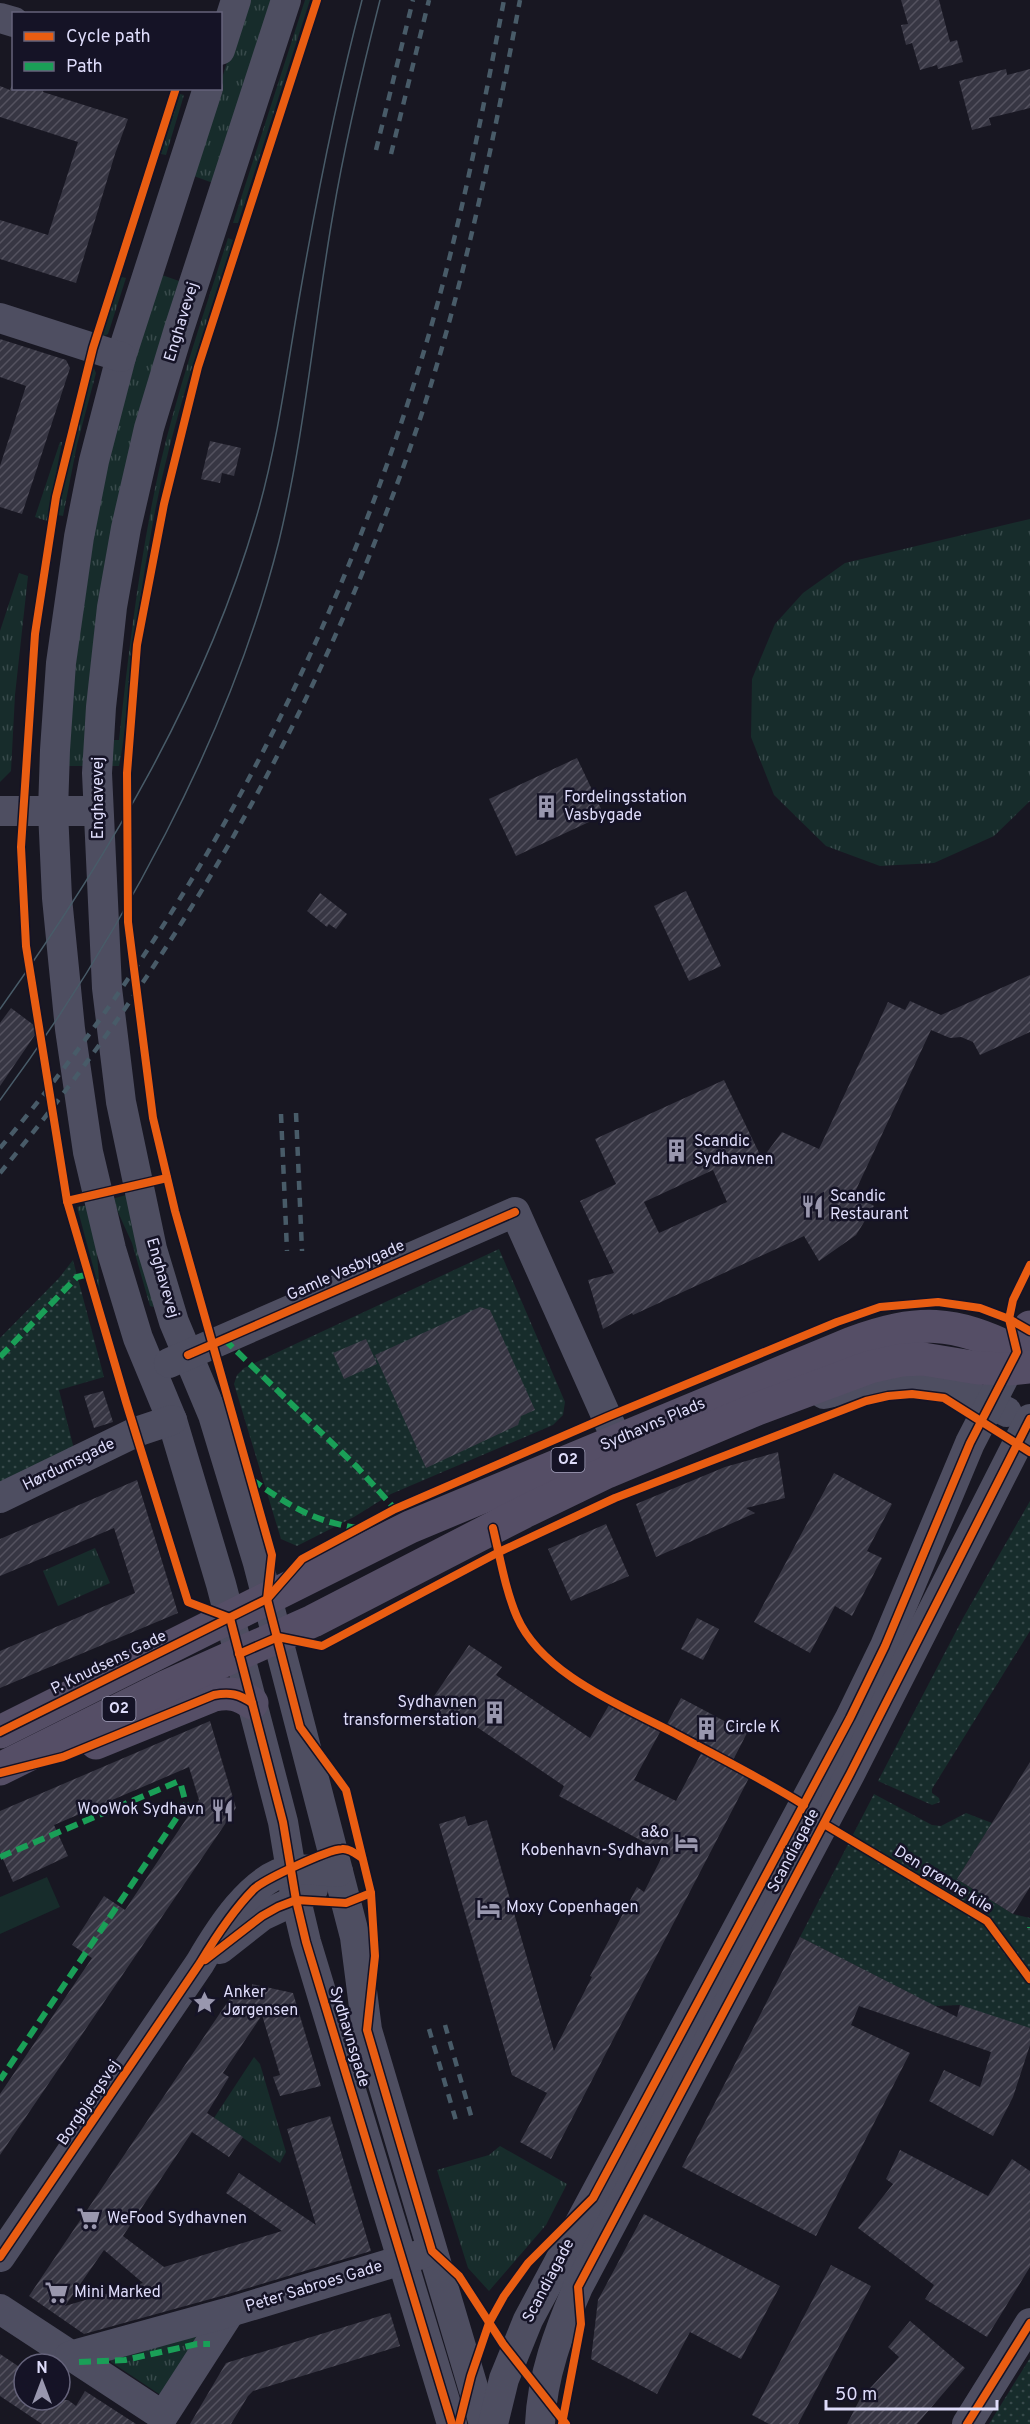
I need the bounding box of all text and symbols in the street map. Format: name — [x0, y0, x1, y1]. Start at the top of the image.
legend — [12, 12, 222, 90]
text: Cycle path — [66, 26, 151, 49]
text: Path — [66, 56, 103, 79]
street label: Enghavevej — [160, 280, 204, 364]
street label: Enghavevej — [89, 757, 109, 839]
place label: Fordelingsstation Vasbygade — [564, 788, 687, 826]
building icon: Fordelingsstation Vasbygade — [533, 794, 559, 820]
place label: Scandic Sydhavnen — [694, 1132, 774, 1170]
building icon: Scandic Sydhavnen — [663, 1138, 689, 1164]
place label: Scandic Restaurant — [830, 1187, 909, 1225]
restaurant icon: Scandic Restaurant — [799, 1193, 825, 1219]
street label: Enghavevej — [141, 1236, 183, 1320]
street label: Gamle Vasbygade — [284, 1236, 408, 1306]
street label: Sydhavns Plads — [597, 1394, 709, 1456]
street label: Hørdumsgade — [20, 1434, 118, 1496]
road number: O2 — [552, 1448, 584, 1472]
street label: P. Knudsens Gade — [48, 1626, 170, 1700]
place label: Sydhavnen transformerstation — [343, 1693, 477, 1731]
road number: O2 — [102, 1697, 136, 1721]
building icon: Sydhavnen transformerstation — [482, 1699, 508, 1725]
building icon: Circle K — [694, 1715, 720, 1741]
place label: Circle K — [725, 1718, 780, 1738]
restaurant icon: WooWok Sydhavn — [209, 1797, 235, 1823]
place label: WooWok Sydhavn — [77, 1800, 204, 1820]
street label: Scandiagade — [764, 1806, 824, 1896]
place label: a&o Kobenhavn-Sydhavn — [520, 1823, 669, 1861]
hotel icon: a&o Kobenhavn-Sydhavn — [674, 1829, 700, 1855]
street label: Den grønne kile — [890, 1842, 996, 1918]
hotel icon: Moxy Copenhagen — [475, 1895, 501, 1921]
place label: Moxy Copenhagen — [506, 1898, 639, 1918]
place label: Anker Jørgensen — [223, 1983, 298, 2021]
street label: Sydhavnsgade — [324, 1984, 374, 2090]
place icon: Anker Jørgensen — [192, 1989, 218, 2015]
street label: Borgbjergsvej — [53, 2056, 125, 2150]
supermarket icon: WeFood Sydhavnen — [76, 2206, 102, 2232]
place label: WeFood Sydhavnen — [107, 2209, 247, 2229]
street label: Scandiagade — [519, 2236, 579, 2326]
street label: Peter Sabroes Gade — [243, 2257, 385, 2317]
supermarket icon: Mini Marked — [43, 2280, 69, 2306]
place label: Mini Marked — [74, 2283, 161, 2303]
north arrow — [12, 2352, 72, 2412]
text: N — [36, 2359, 48, 2379]
scale bar — [826, 2373, 997, 2411]
text: 50 m — [835, 2384, 877, 2407]

